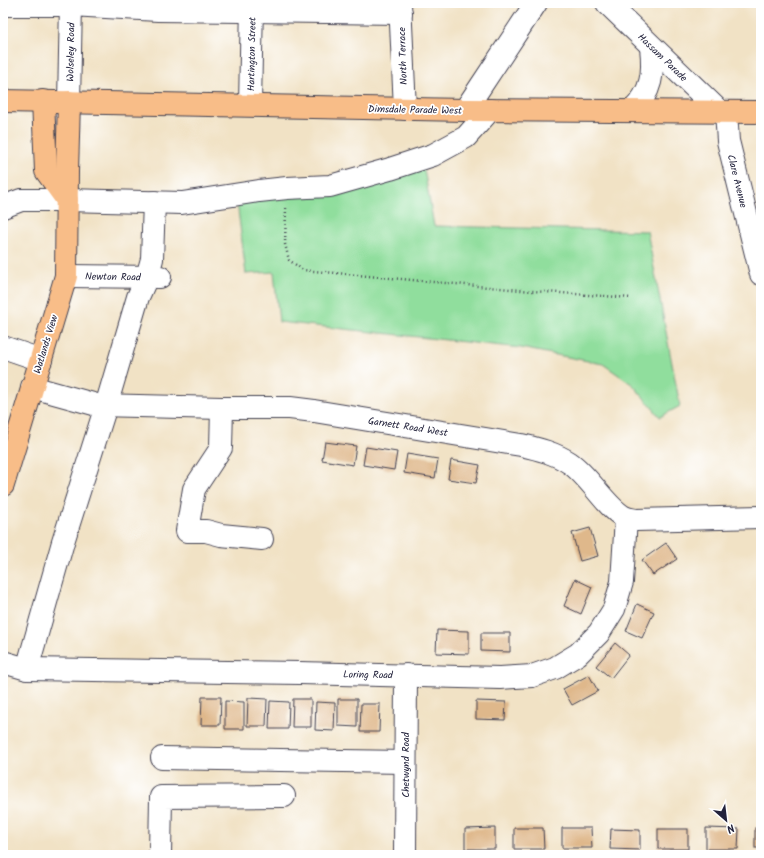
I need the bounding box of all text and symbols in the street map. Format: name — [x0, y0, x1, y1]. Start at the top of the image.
street label: Hartington Street — [243, 17, 261, 91]
street label: Wolseley Road — [62, 21, 80, 82]
street label: North Terrace — [394, 26, 412, 85]
street label: Hassam Parade — [634, 30, 691, 86]
street label: Dimsdale Parade West — [368, 101, 462, 119]
street label: Clare Avenue — [723, 153, 751, 210]
street label: Newton Road — [85, 269, 142, 286]
street label: Watlands View — [29, 313, 63, 376]
street label: Garnett Road West — [367, 413, 449, 441]
street label: Loring Road — [343, 667, 394, 683]
street label: Chetwynd Road — [398, 731, 414, 798]
north arrow — [706, 800, 746, 840]
text: N — [723, 818, 738, 838]

